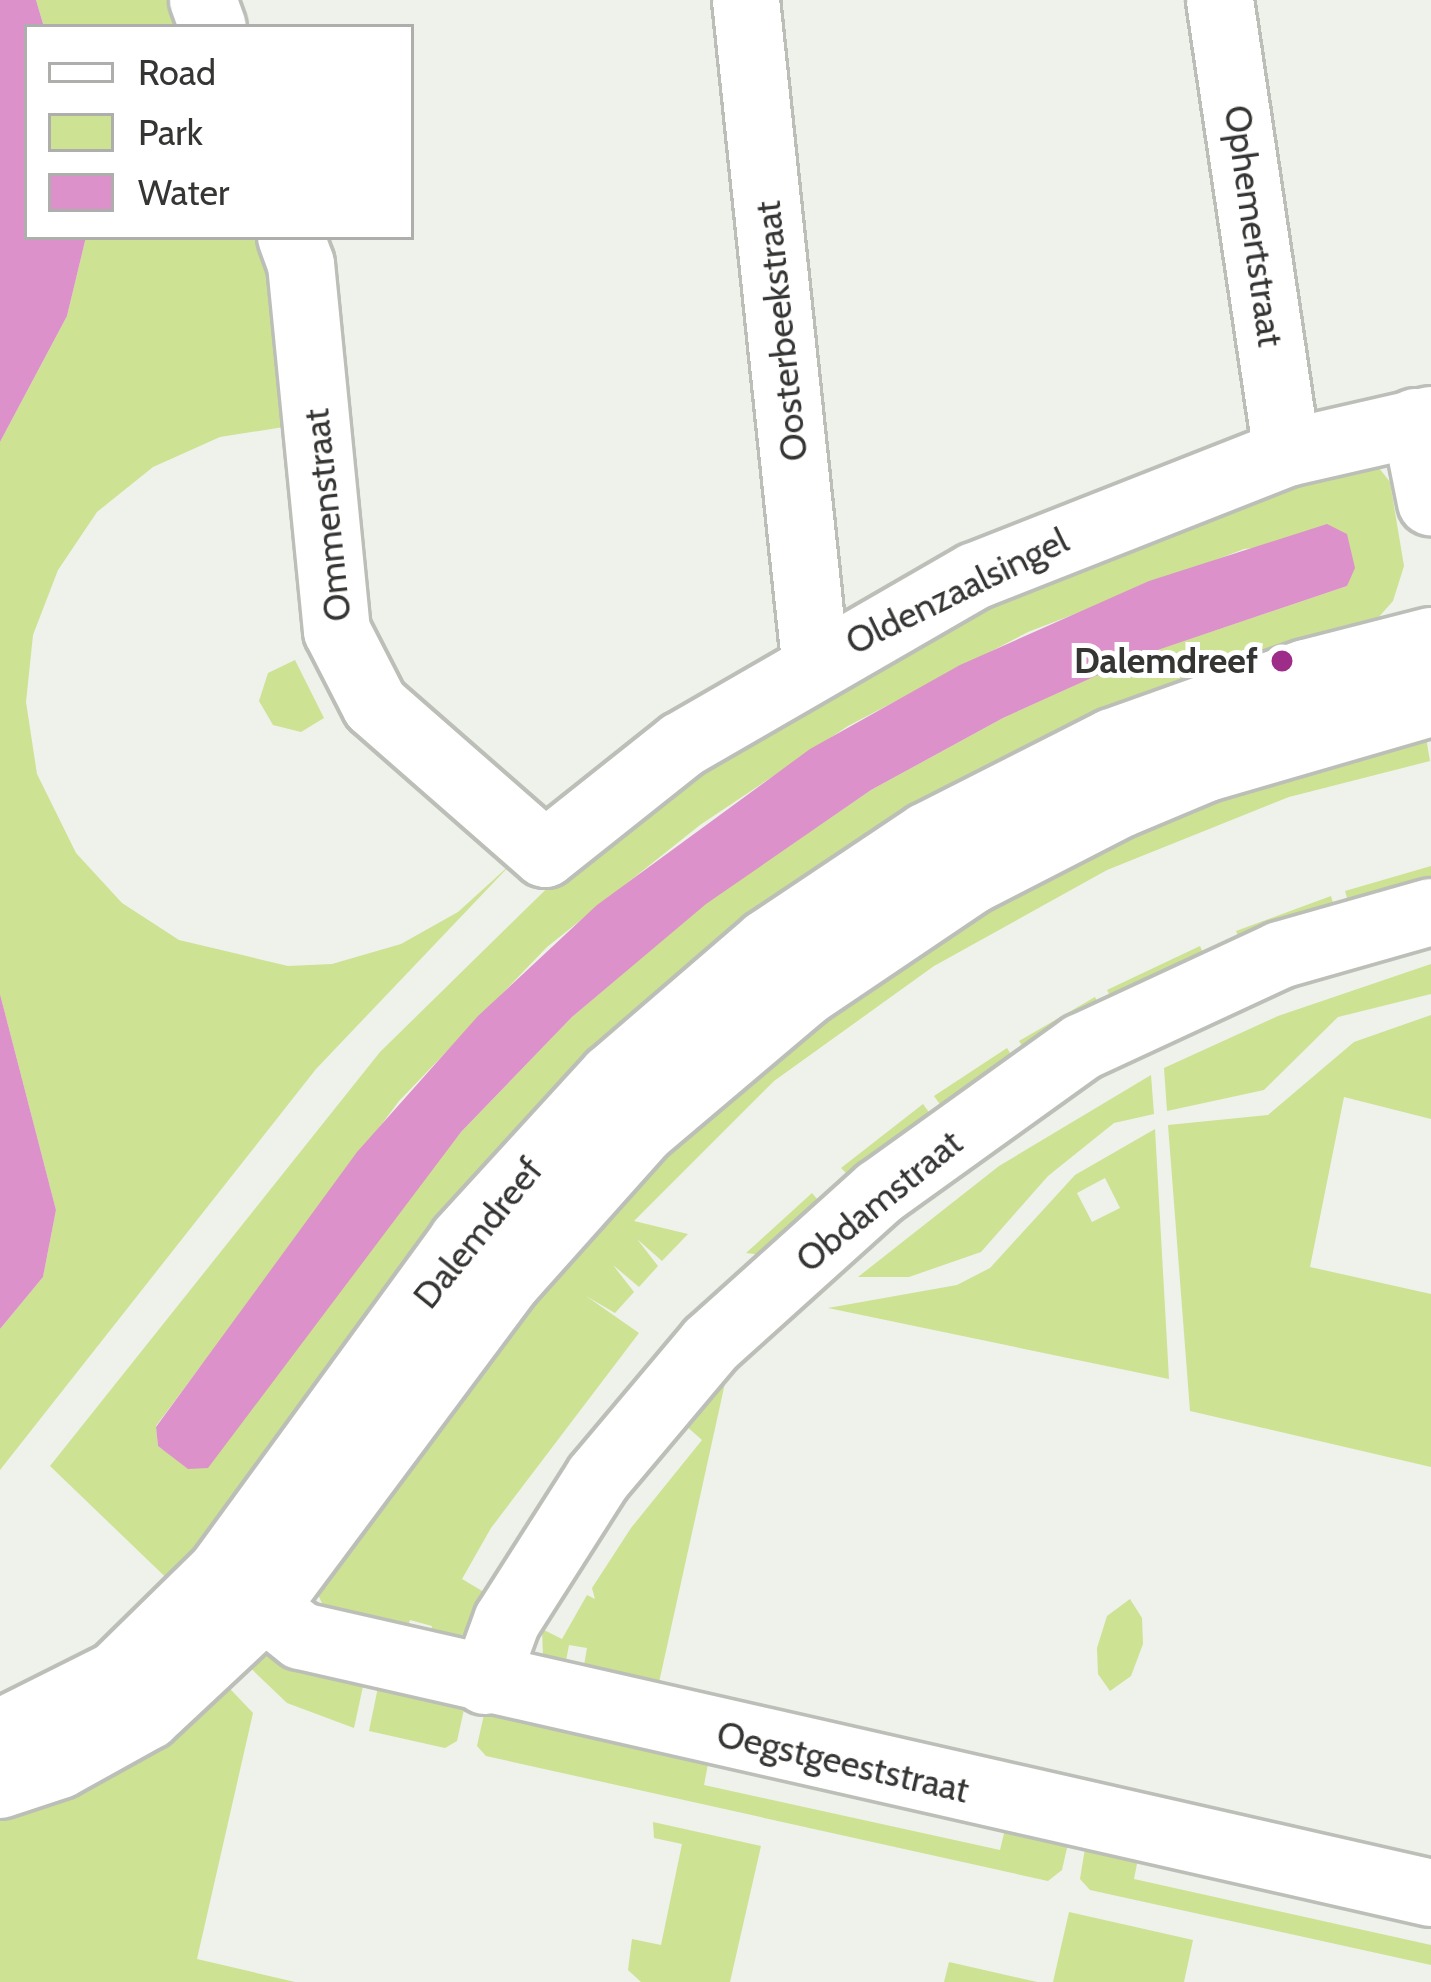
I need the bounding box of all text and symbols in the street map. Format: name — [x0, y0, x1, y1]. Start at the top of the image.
legend — [24, 24, 414, 240]
text: Road — [138, 50, 216, 94]
street label: Ophemertstraat — [1216, 102, 1292, 350]
text: Park — [138, 110, 203, 154]
text: Water — [138, 170, 229, 214]
street label: Oosterbeekstraat — [746, 199, 816, 463]
street label: Ommenstraat — [294, 406, 360, 624]
street label: Oldenzaalsingel — [839, 519, 1075, 663]
place label: Dalemdreef — [1074, 639, 1258, 683]
marker: Dalemdreef — [1269, 648, 1295, 674]
street label: Obdamstraat — [787, 1121, 971, 1281]
street label: Dalemdreef — [404, 1149, 552, 1317]
street label: Oegstgeeststraat — [713, 1712, 973, 1812]

